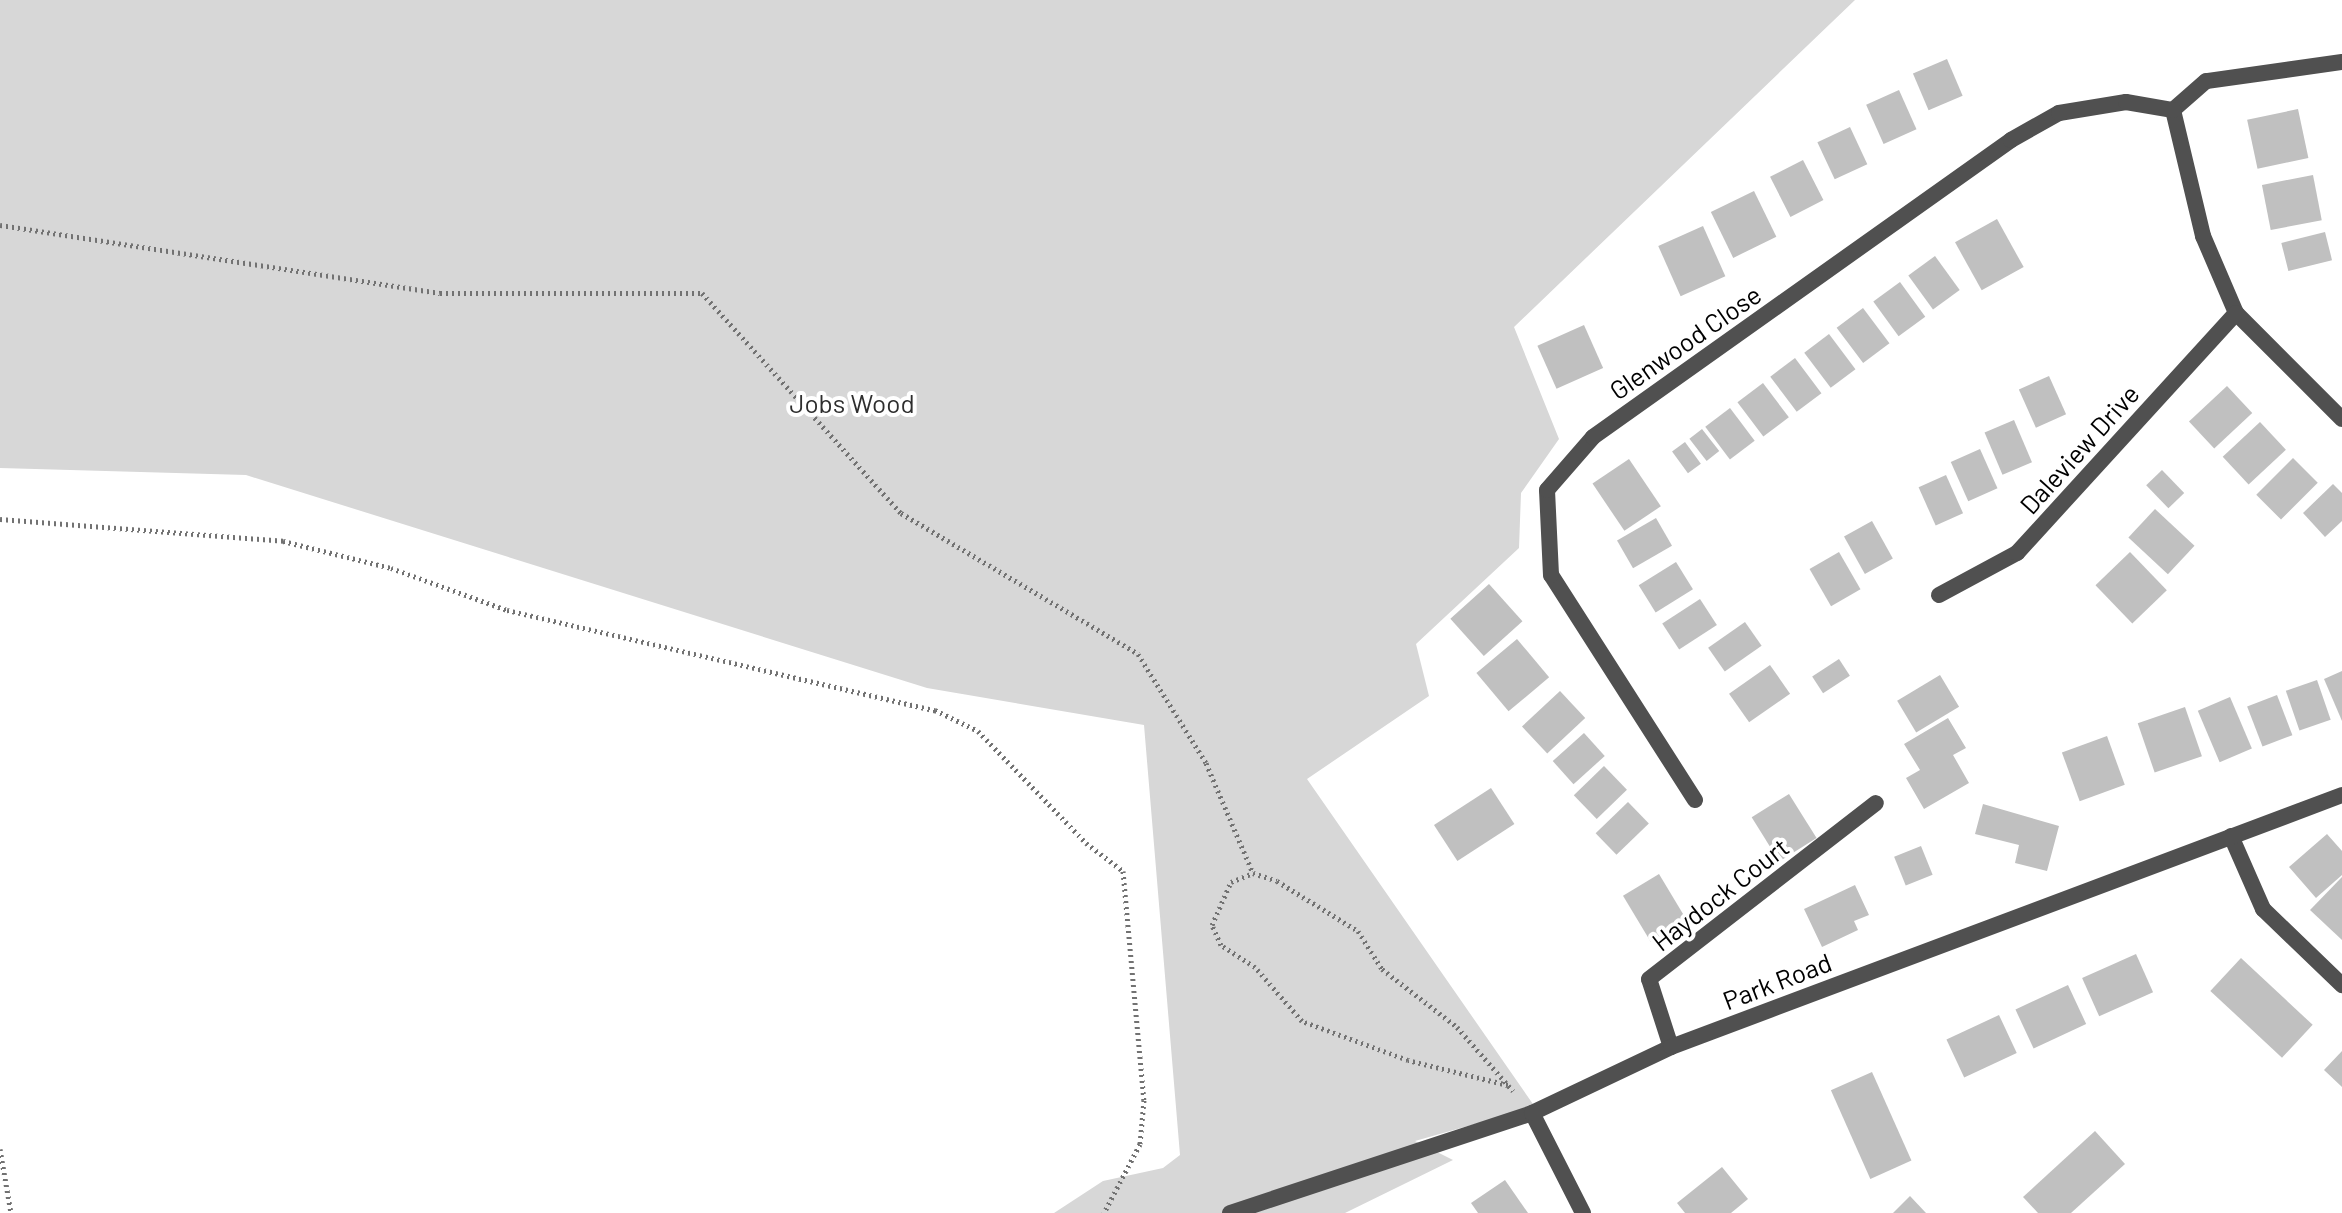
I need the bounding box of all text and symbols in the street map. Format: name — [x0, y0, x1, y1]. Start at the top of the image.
street label: Glenwood Close — [1603, 278, 1767, 406]
street label: Daleview Drive — [2013, 378, 2145, 520]
park label: Jobs Wood — [789, 387, 915, 419]
street label: Haydock Court — [1645, 831, 1795, 957]
street label: Park Road — [1718, 946, 1836, 1016]

